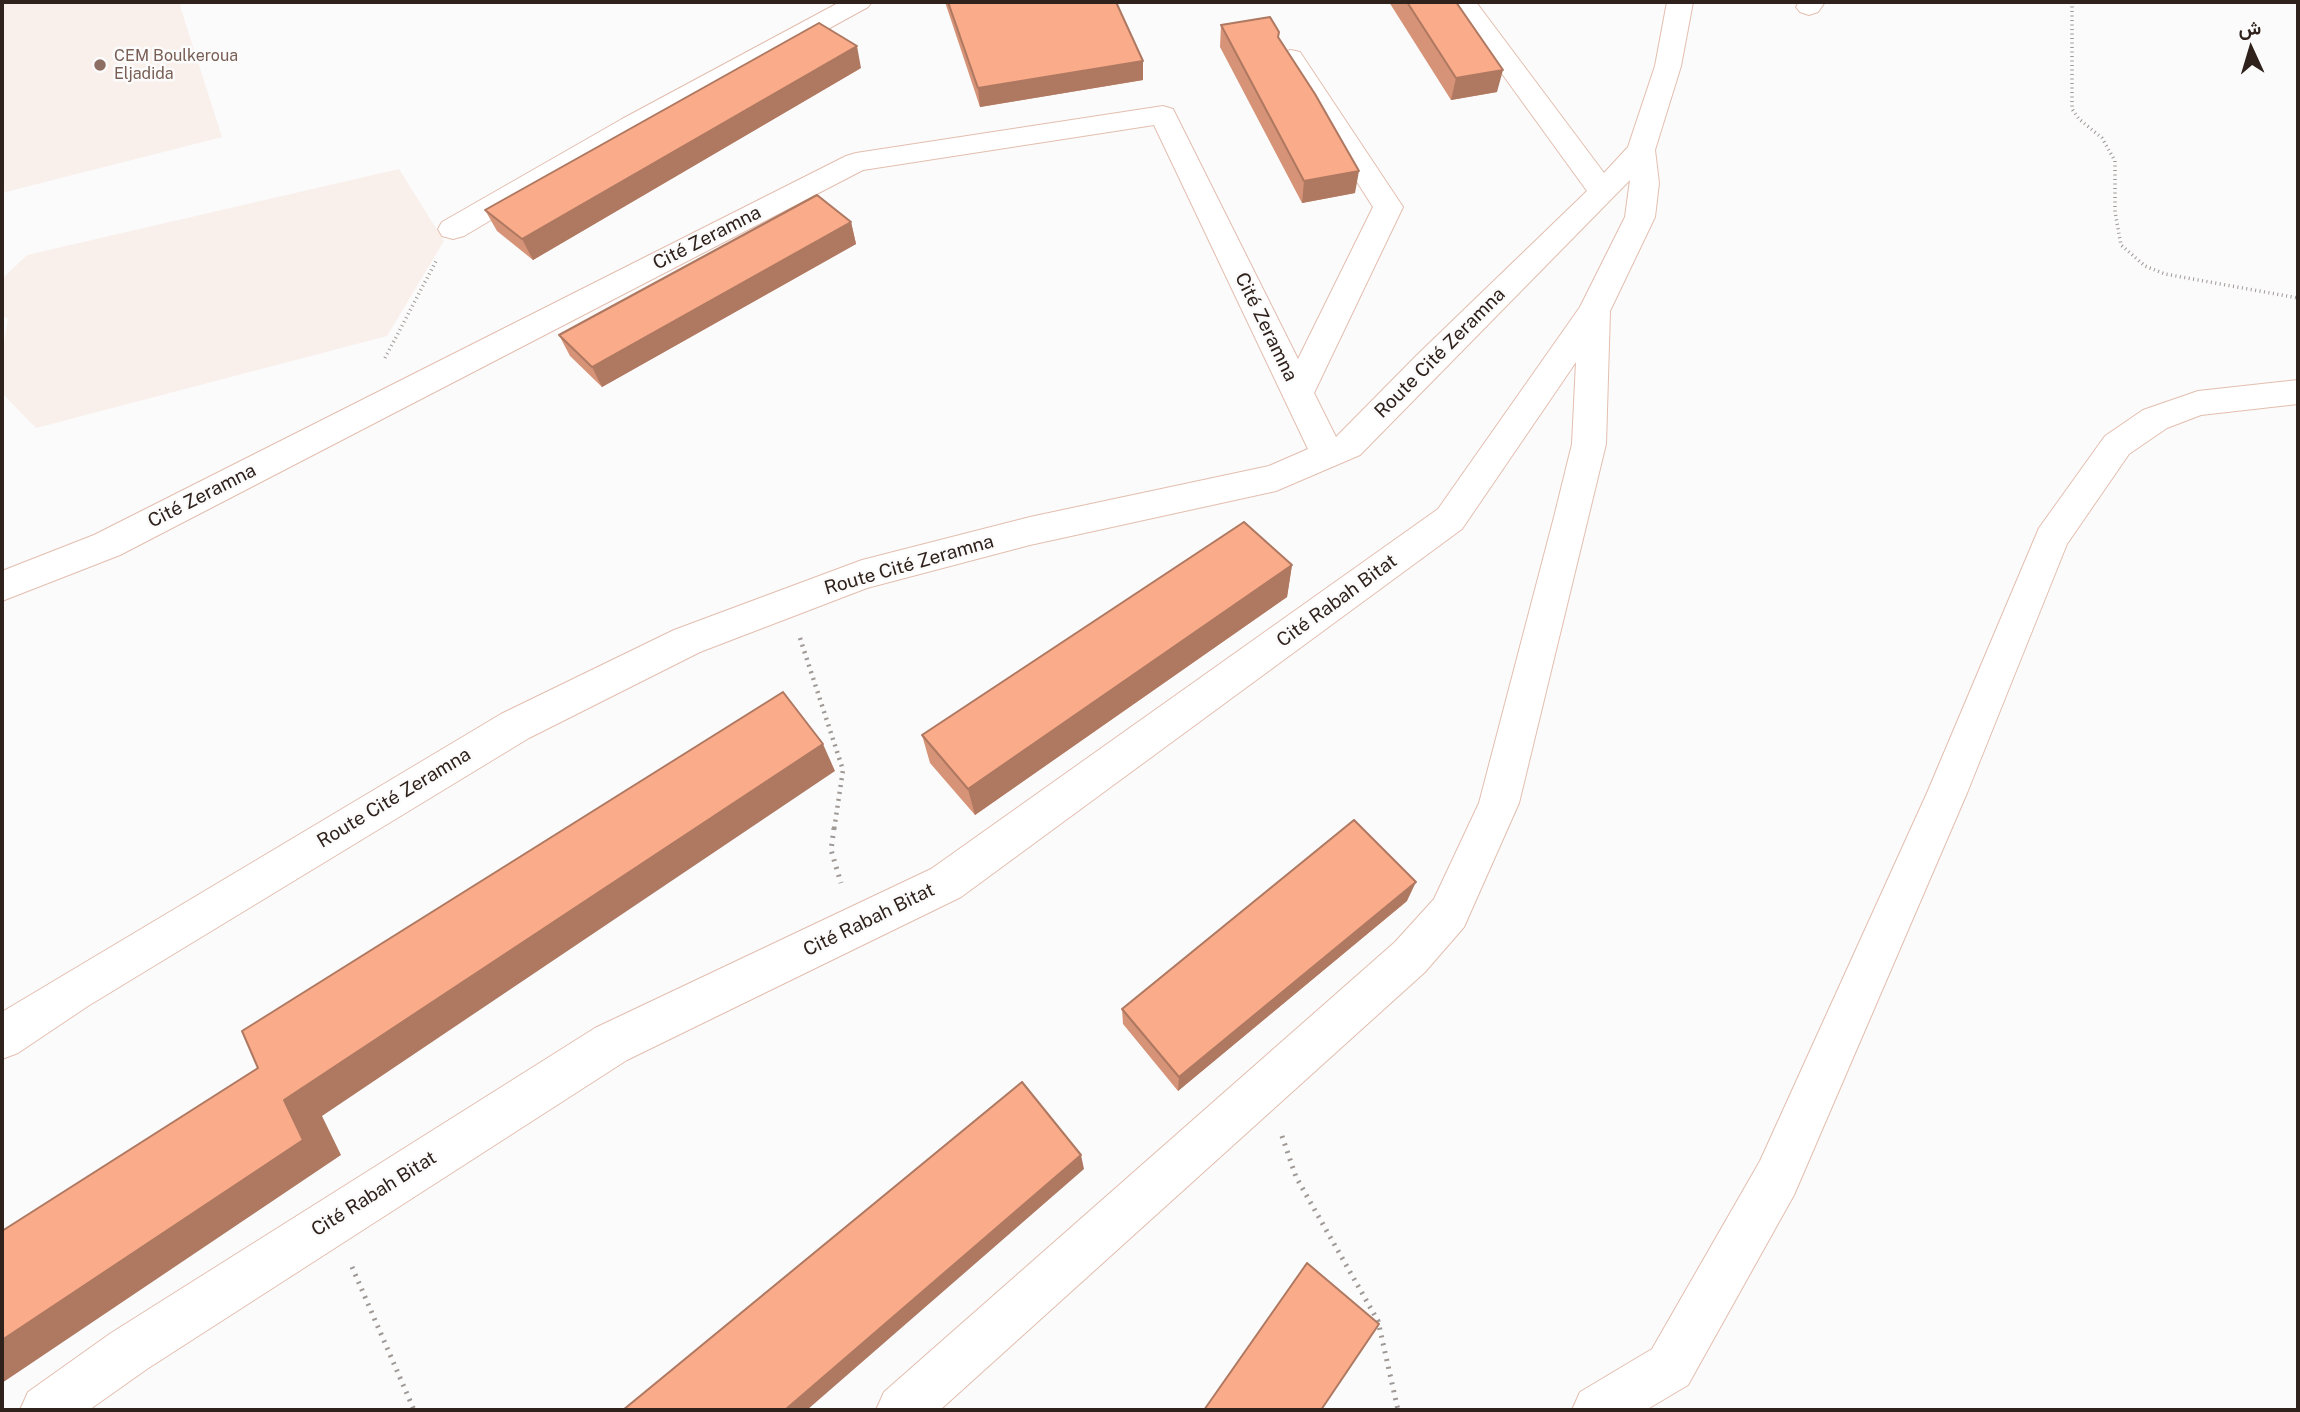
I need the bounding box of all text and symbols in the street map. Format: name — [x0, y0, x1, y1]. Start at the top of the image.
north arrow — [2216, 14, 2286, 84]
text: ش — [2237, 16, 2262, 40]
place label: CEM Boulkeroua Eljadida — [114, 46, 238, 84]
marker: CEM Boulkeroua Eljadida — [92, 57, 108, 73]
street label: Cité Zeramna — [649, 201, 765, 275]
street label: Cité Zeramna — [1230, 269, 1302, 385]
street label: Route Cité Zeramna — [1370, 283, 1510, 423]
street label: Cité Zeramna — [144, 459, 260, 533]
street label: Route Cité Zeramna — [822, 530, 996, 600]
street label: Cité Rabah Bitat — [1272, 550, 1402, 652]
street label: Route Cité Zeramna — [313, 743, 475, 853]
street label: Cité Rabah Bitat — [800, 878, 938, 962]
street label: Cité Rabah Bitat — [307, 1146, 441, 1242]

